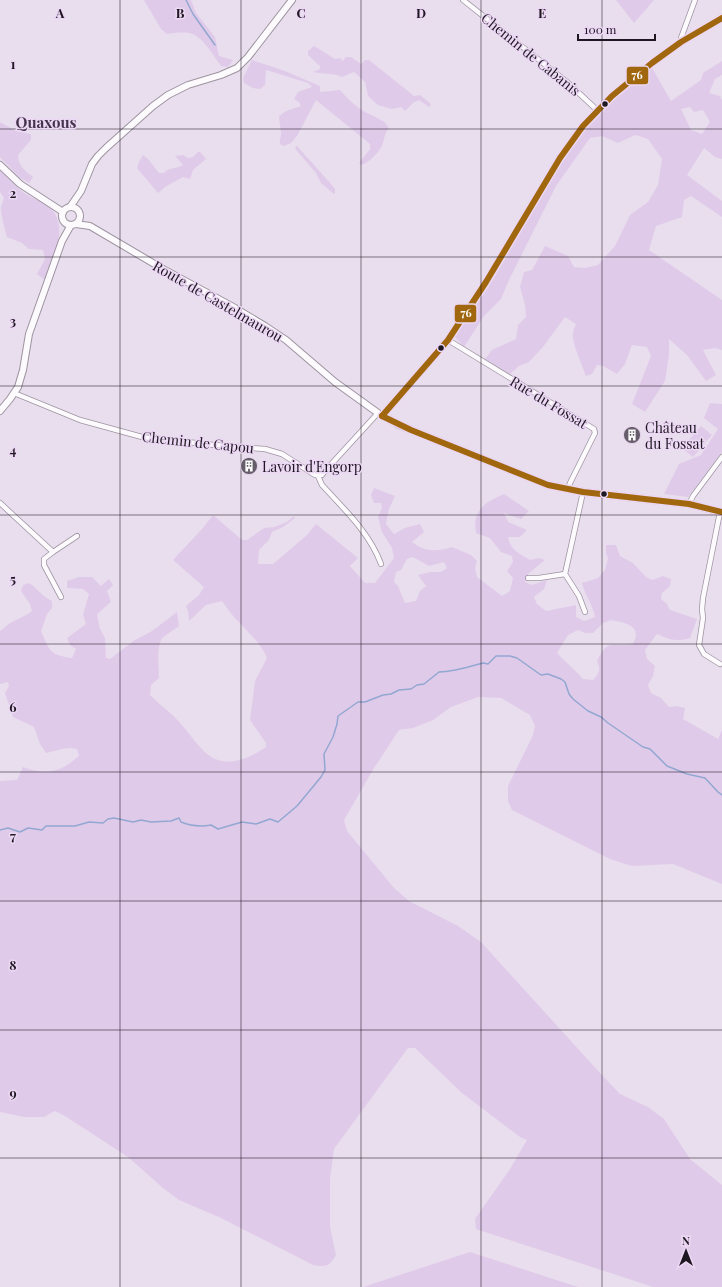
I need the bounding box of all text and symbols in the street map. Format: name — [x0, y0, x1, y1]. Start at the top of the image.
text: A — [55, 4, 65, 21]
text: B — [176, 4, 185, 21]
text: C — [296, 4, 306, 21]
text: D — [416, 4, 426, 21]
text: E — [538, 4, 546, 21]
street label: Chemin de Cabanis — [478, 8, 584, 100]
scale bar — [578, 16, 655, 42]
text: 100 m — [584, 21, 617, 37]
text: 1 — [11, 55, 16, 72]
line badge: 76 — [626, 66, 649, 85]
text: 76 — [631, 67, 643, 82]
unlabelled marker — [600, 99, 610, 109]
district label: Quaxous — [16, 112, 77, 132]
text: 2 — [10, 184, 17, 201]
street label: Route de Castelmaurou — [149, 256, 287, 346]
line badge: 76 — [454, 304, 477, 323]
text: 76 — [460, 305, 472, 320]
text: 3 — [10, 312, 16, 329]
unlabelled marker — [436, 343, 446, 353]
street label: Rue du Fossat — [507, 371, 592, 433]
place label: Château du Fossat — [645, 418, 706, 453]
building icon: Château du Fossat — [622, 425, 642, 445]
street label: Chemin de Capou — [141, 427, 255, 457]
text: 4 — [10, 441, 17, 458]
building icon: Lavoir d'Engorp — [239, 456, 259, 476]
place label: Lavoir d'Engorp — [262, 457, 362, 476]
unlabelled marker — [599, 489, 609, 499]
text: 5 — [10, 570, 16, 587]
text: 6 — [9, 698, 17, 715]
text: 7 — [10, 827, 16, 844]
text: 8 — [9, 956, 17, 973]
text: 9 — [9, 1084, 17, 1101]
north arrow — [666, 1231, 706, 1271]
text: N — [682, 1233, 690, 1248]

